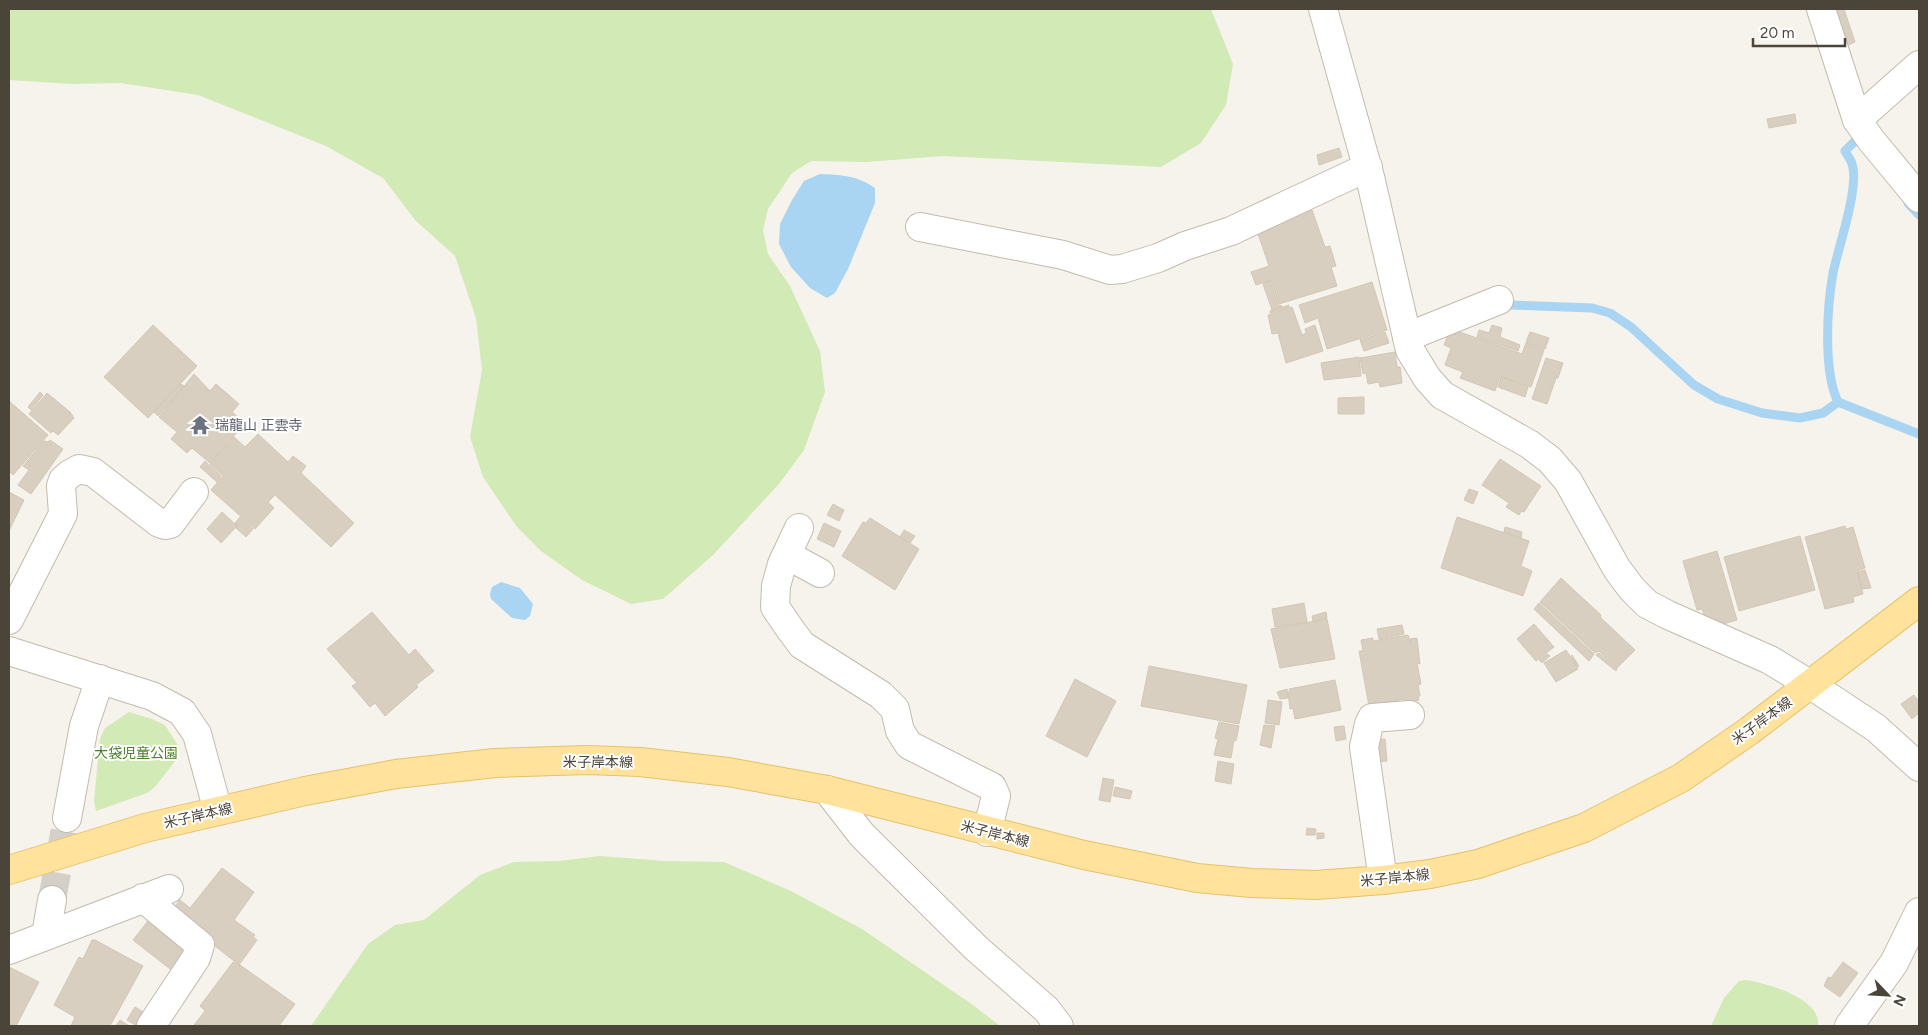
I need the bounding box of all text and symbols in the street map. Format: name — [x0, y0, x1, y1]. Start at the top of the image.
scale bar — [1753, 15, 1846, 47]
text: 20 m — [1760, 24, 1794, 42]
temple icon: 瑞龍山 正雲寺 — [189, 414, 211, 436]
place label: 瑞龍山 正雲寺 — [215, 417, 302, 434]
street label: 米子岸本線 — [1729, 694, 1795, 748]
park label: 大袋児童公園 — [94, 745, 178, 762]
street label: 米子岸本線 — [563, 754, 633, 771]
street label: 米子岸本線 — [162, 800, 234, 832]
street label: 米子岸本線 — [959, 817, 1031, 851]
street label: 米子岸本線 — [1359, 866, 1431, 890]
north arrow — [1863, 970, 1913, 1020]
text: N — [1889, 992, 1909, 1009]

